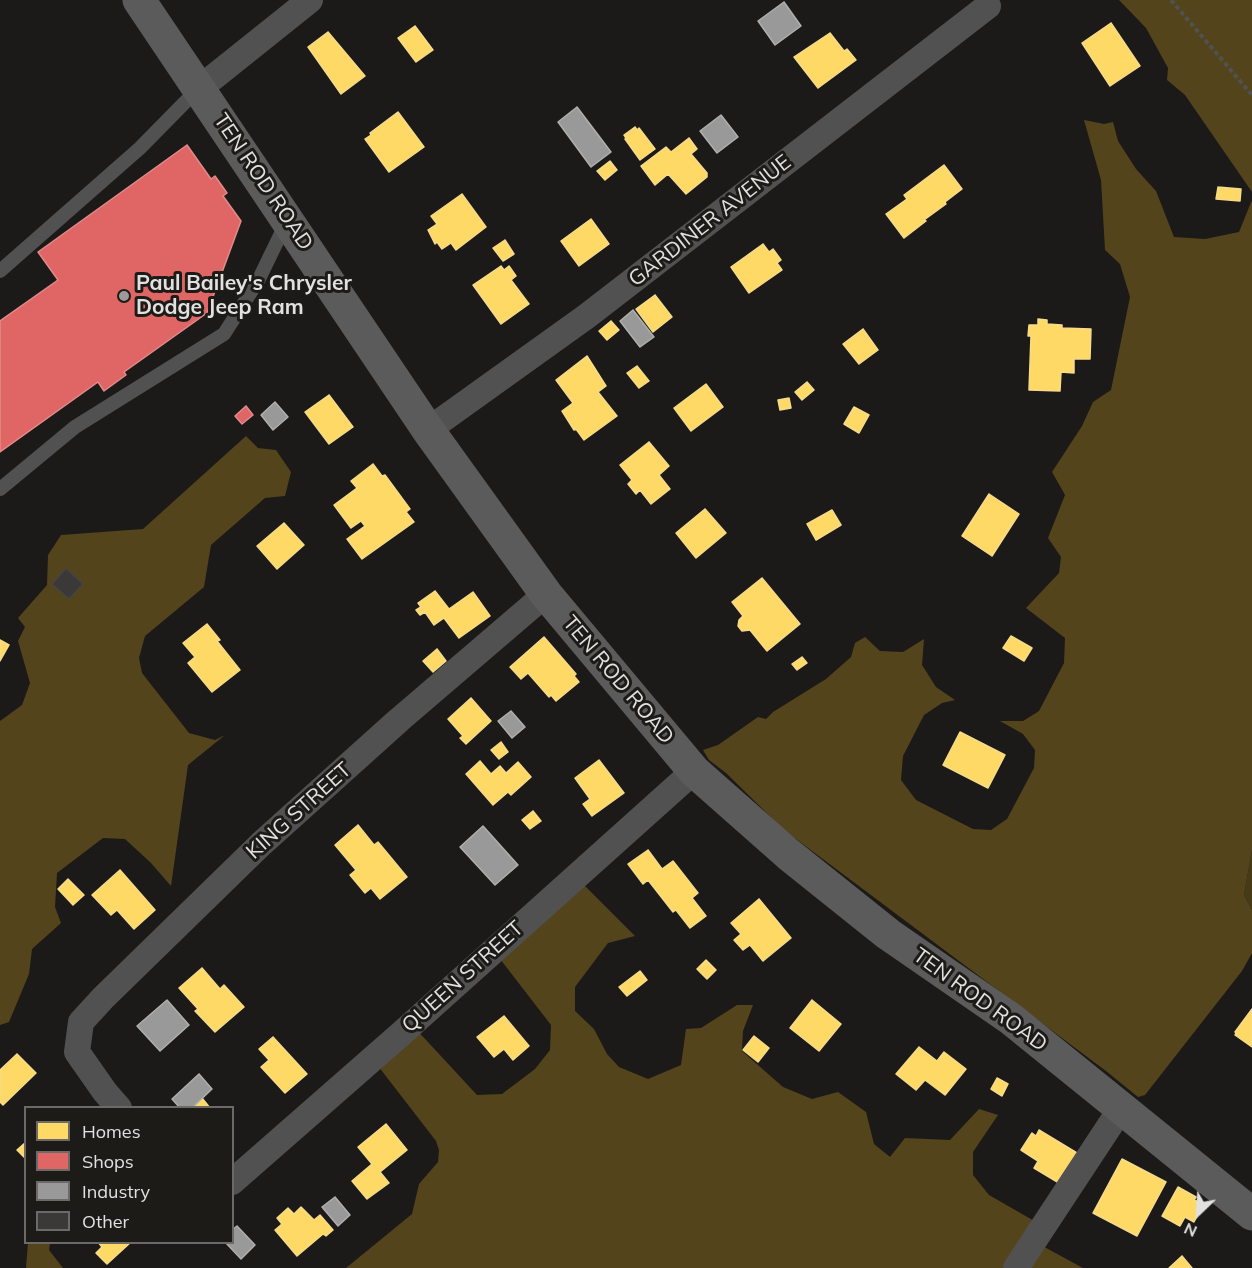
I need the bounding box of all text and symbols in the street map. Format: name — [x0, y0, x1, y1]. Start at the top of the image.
street label: TEN ROD ROAD — [208, 109, 318, 255]
street label: GARDINER AVENUE — [624, 150, 796, 292]
place label: Paul Bailey's Chrysler Dodge Jeep Ram — [136, 271, 352, 321]
marker: Paul Bailey's Chrysler Dodge Jeep Ram — [117, 289, 131, 303]
street label: TEN ROD ROAD — [557, 611, 679, 749]
street label: KING STREET — [241, 757, 357, 865]
street label: QUEEN STREET — [397, 916, 529, 1038]
street label: TEN ROD ROAD — [908, 943, 1052, 1057]
legend — [24, 1106, 234, 1244]
text: Homes — [82, 1120, 141, 1143]
text: Shops — [82, 1150, 134, 1173]
text: Industry — [82, 1180, 150, 1203]
north arrow — [1168, 1184, 1228, 1244]
text: Other — [82, 1210, 129, 1233]
text: N — [1181, 1219, 1200, 1242]

